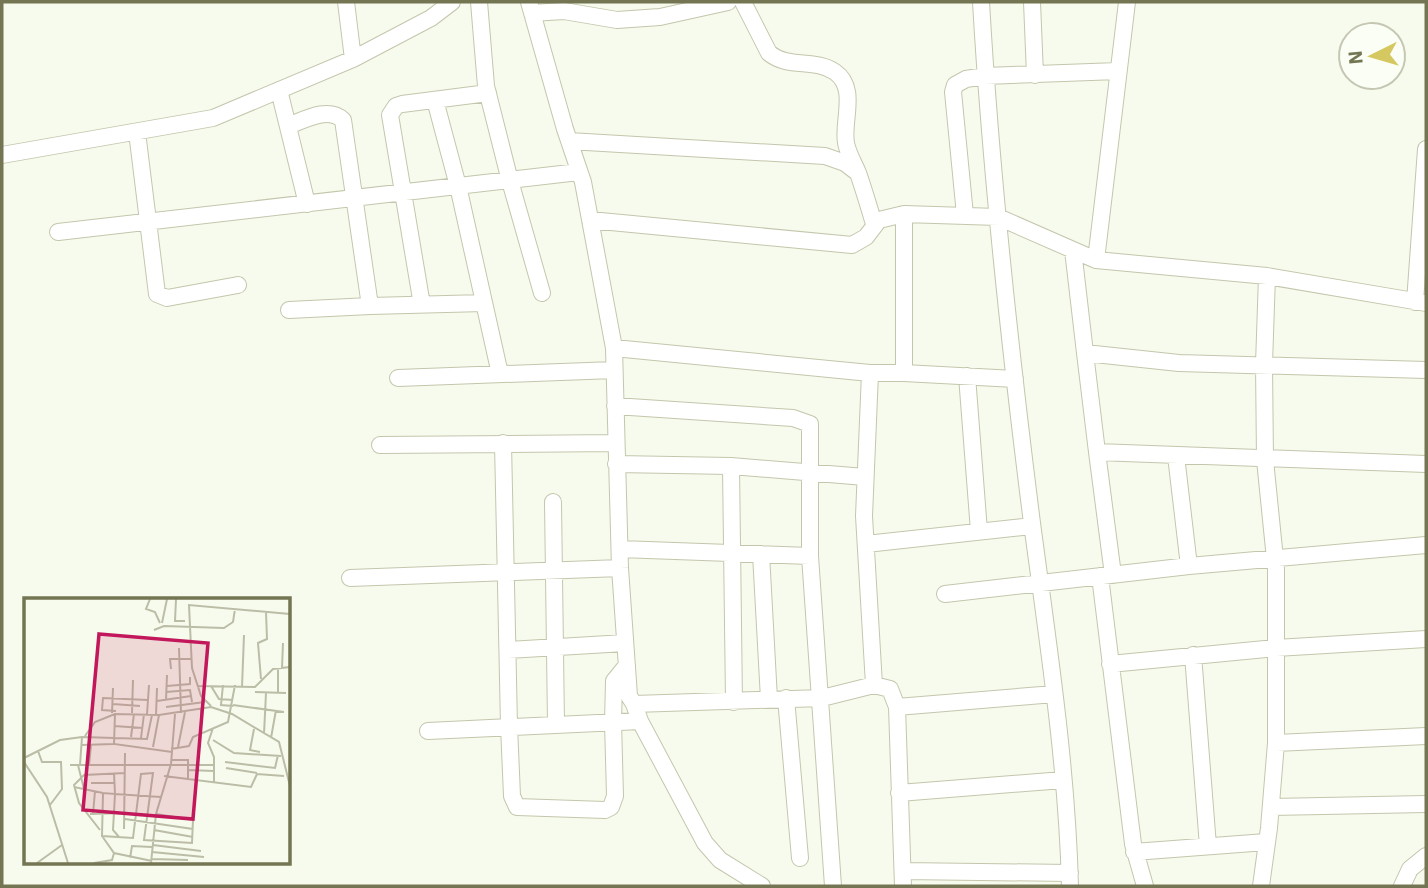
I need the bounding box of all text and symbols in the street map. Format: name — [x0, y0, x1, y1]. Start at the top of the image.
north arrow — [1337, 21, 1407, 91]
text: N — [1343, 50, 1368, 65]
inset map — [24, 598, 290, 864]

